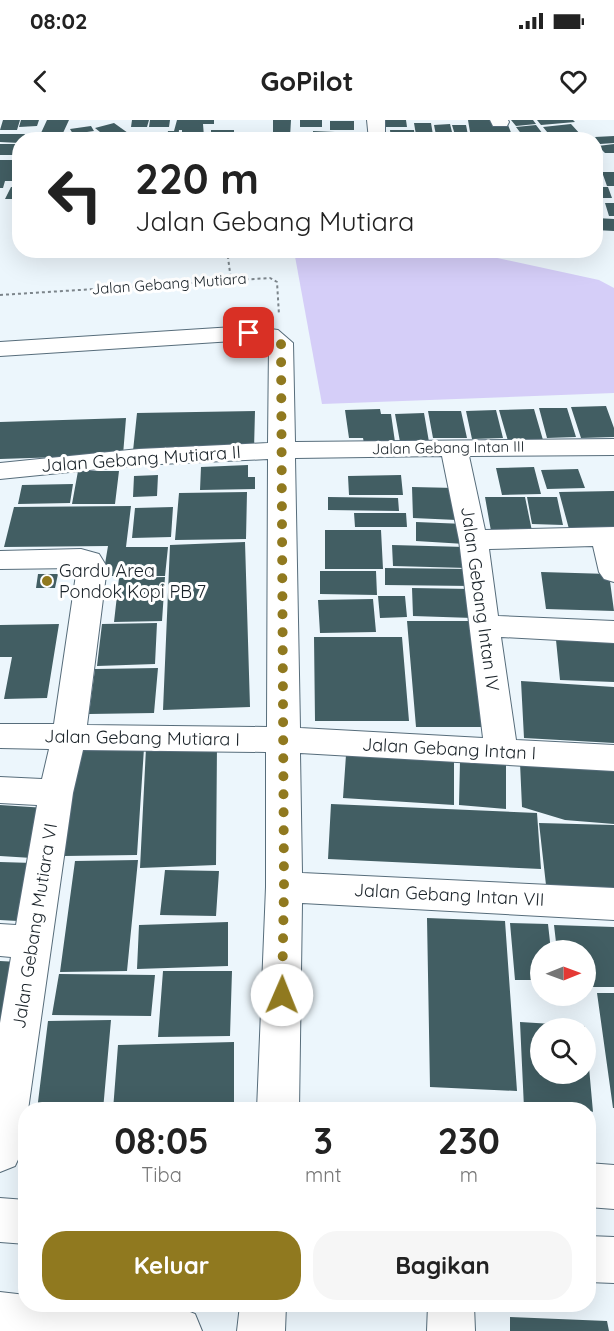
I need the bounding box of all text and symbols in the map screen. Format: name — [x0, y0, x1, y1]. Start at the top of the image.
text: 08:02 — [30, 7, 88, 35]
text: GoPilot — [260, 64, 354, 98]
icon: back — [24, 65, 57, 98]
icon: heart — [557, 65, 590, 98]
text: 220 m — [135, 152, 259, 205]
icon: left — [36, 156, 114, 234]
text: Jalan Gebang Mutiara — [135, 204, 414, 238]
street label: Jalan Gebang Mutiara — [91, 269, 247, 298]
pin — [223, 307, 274, 358]
icon: arrive — [232, 316, 265, 349]
street label: Jalan Gebang Intan III — [371, 437, 525, 458]
street label: Jalan Gebang Mutiara II — [40, 440, 242, 477]
street label: Jalan Gebang Intan IV — [456, 505, 505, 693]
place label: Gardu Area Pondok Kopi PB 7 — [59, 559, 206, 603]
marker: Gardu Area Pondok Kopi PB 7 — [40, 574, 54, 588]
street label: Jalan Gebang Mutiara I — [44, 724, 240, 751]
street label: Jalan Gebang Intan I — [361, 732, 537, 765]
street label: Jalan Gebang Mutiara VI — [7, 822, 62, 1030]
street label: Jalan Gebang Intan VII — [353, 878, 545, 911]
north arrow — [530, 940, 596, 1006]
map controls — [530, 940, 596, 1084]
position arrow — [250, 963, 314, 1027]
button: search — [530, 1018, 596, 1084]
text: 08:05 — [114, 1118, 209, 1163]
text: 3 — [314, 1118, 333, 1163]
text: 230 — [438, 1118, 500, 1163]
text: Tiba — [141, 1162, 182, 1187]
text: mnt — [305, 1162, 342, 1187]
text: m — [460, 1162, 478, 1187]
button: Keluar — [42, 1231, 301, 1300]
button: Bagikan — [313, 1231, 572, 1300]

